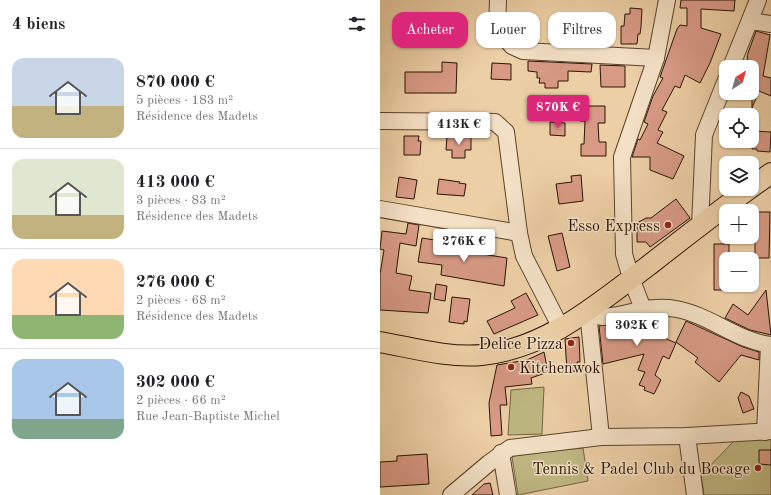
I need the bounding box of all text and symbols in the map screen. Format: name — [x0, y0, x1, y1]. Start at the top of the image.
chip: Acheter — [392, 12, 468, 48]
chip: Louer — [476, 12, 540, 48]
chip: Filtres — [548, 12, 616, 48]
icon: filters — [346, 13, 368, 35]
text: 4 biens — [12, 16, 65, 33]
north arrow — [719, 60, 759, 100]
map controls — [719, 60, 759, 292]
icon: home — [44, 74, 92, 122]
text: 870 000 € — [136, 74, 215, 91]
text: 5 pièces · 183 m² — [136, 94, 233, 107]
pin: 870K € — [525, 95, 591, 129]
text: 870K € — [536, 101, 580, 114]
button: locate — [719, 108, 759, 148]
text: Résidence des Madets — [136, 110, 258, 123]
pin: 413K € — [426, 112, 492, 146]
text: 413K € — [437, 118, 481, 131]
button: layers — [719, 156, 759, 196]
text: 413 000 € — [136, 174, 215, 191]
icon: home — [44, 175, 92, 223]
text: 3 pièces · 83 m² — [136, 194, 226, 207]
button: + — [719, 204, 759, 244]
text: Résidence des Madets — [136, 210, 258, 223]
place label: Esso Express — [567, 219, 660, 235]
marker: Esso Express — [663, 220, 673, 230]
pin: 276K € — [431, 229, 497, 263]
text: 276K € — [442, 235, 486, 248]
button: − — [719, 252, 759, 292]
text: 276 000 € — [136, 274, 215, 291]
icon: home — [44, 275, 92, 323]
text: 2 pièces · 68 m² — [136, 294, 226, 307]
text: Résidence des Madets — [136, 310, 258, 323]
pin: 302K € — [604, 313, 670, 347]
text: 302K € — [615, 319, 659, 332]
place label: Delice Pizza — [479, 337, 563, 353]
marker: Delice Pizza — [566, 338, 576, 348]
place label: Kitchenwok — [519, 361, 601, 377]
marker: Kitchenwok — [506, 362, 516, 372]
text: 302 000 € — [136, 374, 215, 391]
icon: home — [44, 375, 92, 423]
text: 2 pièces · 66 m² — [136, 394, 226, 407]
text: Rue Jean-Baptiste Michel — [136, 410, 280, 423]
place label: Tennis & Padel Club du Bocage — [532, 462, 750, 478]
marker: Tennis & Padel Club du Bocage — [753, 463, 763, 473]

